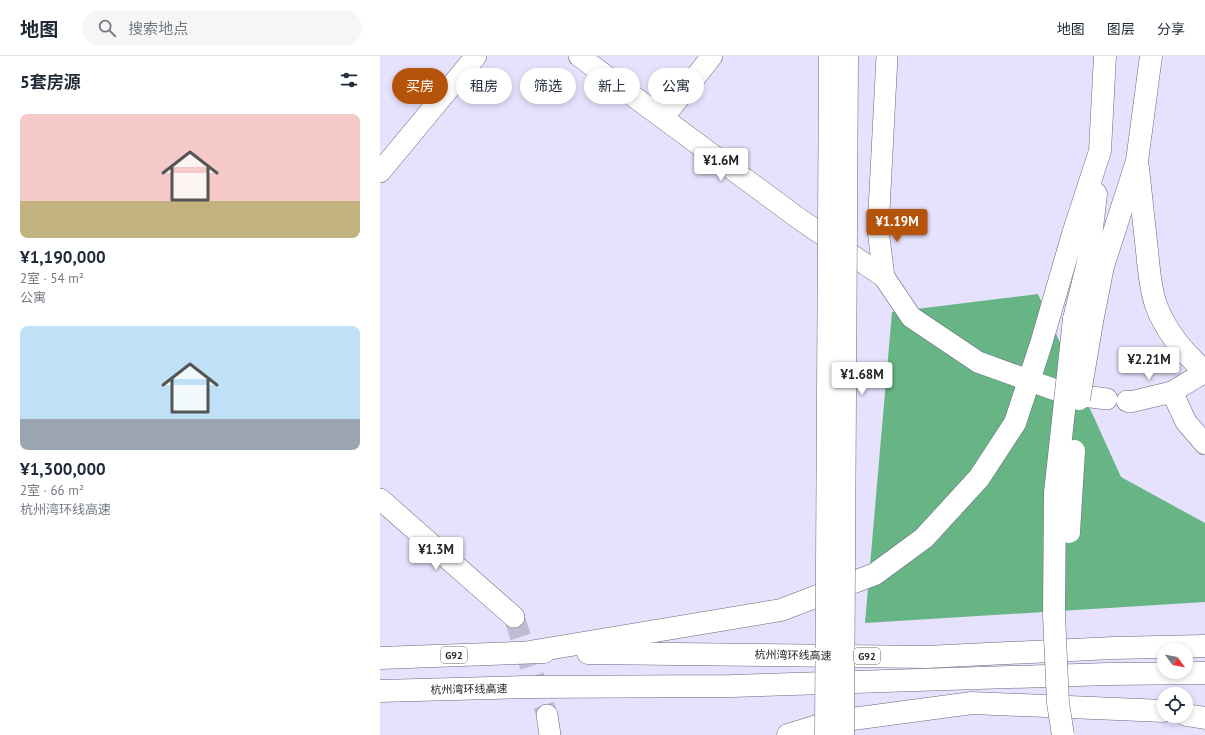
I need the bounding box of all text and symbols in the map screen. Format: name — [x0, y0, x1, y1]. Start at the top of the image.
search box — [82, 10, 362, 46]
text: 地图 — [20, 17, 58, 41]
icon: search — [96, 17, 118, 39]
text: 搜索地点 — [128, 19, 188, 38]
text: 地图 — [1057, 20, 1085, 38]
text: 图层 — [1107, 20, 1135, 38]
text: 分享 — [1157, 20, 1185, 38]
chip: 买房 — [392, 68, 448, 104]
chip: 租房 — [456, 68, 512, 104]
chip: 筛选 — [520, 68, 576, 104]
chip: 新上 — [584, 68, 640, 104]
chip: 公寓 — [648, 68, 704, 104]
icon: filters — [338, 69, 360, 91]
text: 5套房源 — [20, 71, 81, 93]
icon: home — [154, 140, 226, 212]
pin: ¥1.6M — [693, 148, 749, 182]
text: ¥1.6M — [703, 152, 739, 169]
pin: ¥1.19M — [864, 209, 930, 243]
text: ¥1.19M — [875, 213, 919, 230]
text: ¥1,190,000 — [20, 246, 106, 268]
text: 2室 · 54 m² — [20, 270, 84, 287]
text: 公寓 — [20, 289, 46, 306]
pin: ¥2.21M — [1116, 347, 1182, 381]
text: ¥2.21M — [1127, 351, 1171, 368]
icon: home — [154, 352, 226, 424]
pin: ¥1.68M — [829, 362, 895, 396]
text: ¥1.68M — [840, 366, 884, 383]
text: ¥1,300,000 — [20, 458, 106, 480]
text: 2室 · 66 m² — [20, 482, 84, 499]
text: 杭州湾环线高速 — [20, 501, 111, 518]
pin: ¥1.3M — [408, 537, 464, 571]
text: ¥1.3M — [418, 541, 454, 558]
north arrow — [1157, 643, 1193, 679]
map controls — [1157, 643, 1193, 723]
road number: G92 — [441, 647, 467, 663]
street label: 杭州湾环线高速 — [754, 647, 832, 663]
road number: G92 — [854, 648, 880, 664]
street label: 杭州湾环线高速 — [430, 681, 508, 697]
button: locate — [1157, 687, 1193, 723]

